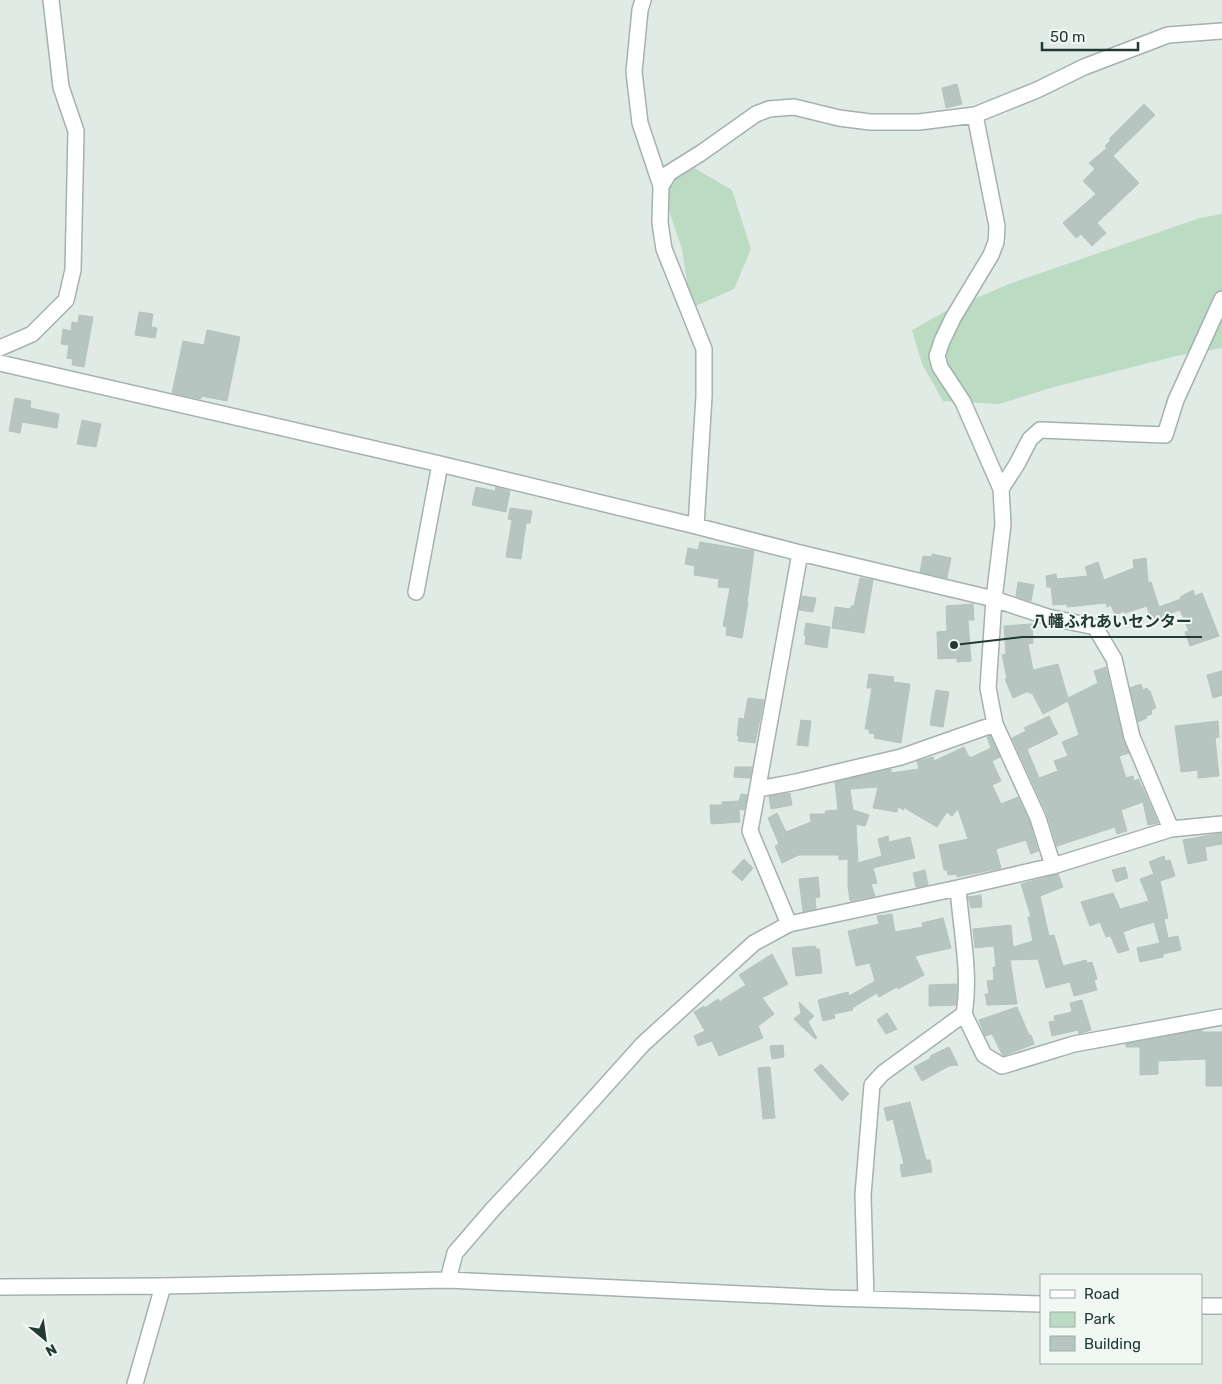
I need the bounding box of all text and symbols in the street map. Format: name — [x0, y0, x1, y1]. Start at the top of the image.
scale bar — [1042, 20, 1138, 52]
text: 50 m — [1050, 28, 1085, 46]
callout: 八幡ふれあいセンター — [1022, 606, 1202, 637]
text: 八幡ふれあいセンター — [1032, 612, 1192, 631]
legend — [1040, 1274, 1202, 1364]
text: Road — [1084, 1285, 1120, 1303]
text: Park — [1084, 1310, 1115, 1328]
north arrow — [20, 1314, 70, 1364]
text: Building — [1084, 1335, 1141, 1353]
text: N — [43, 1340, 60, 1360]

